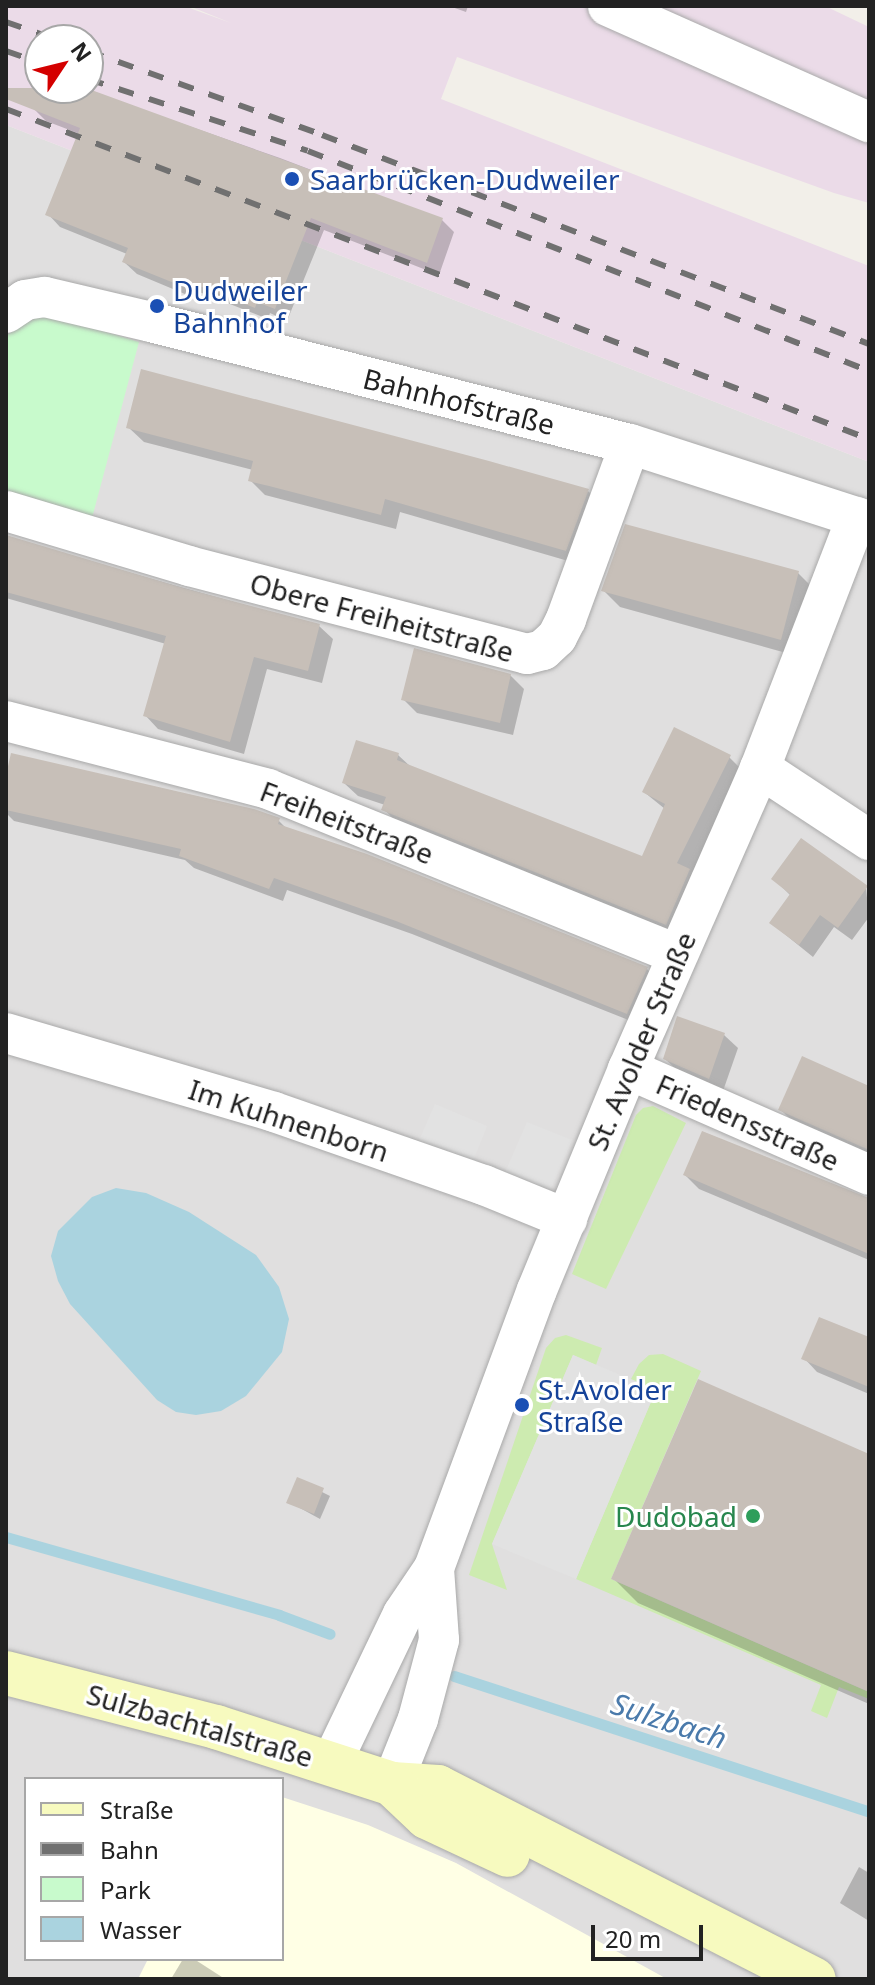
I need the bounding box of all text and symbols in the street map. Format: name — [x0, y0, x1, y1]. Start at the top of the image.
north arrow — [24, 24, 104, 104]
text: N — [65, 35, 99, 67]
place label: Saarbrücken-Dudweiler — [310, 162, 620, 196]
marker: Saarbrücken-Dudweiler — [281, 168, 303, 190]
place label: Dudweiler Bahnhof — [173, 273, 308, 339]
marker: Dudweiler Bahnhof — [148, 297, 166, 315]
street label: Bahnhofstraße — [360, 361, 558, 441]
street label: Obere Freiheitstraße — [246, 566, 518, 668]
street label: Freiheitstraße — [256, 774, 438, 870]
street label: St. Avolder Straße — [580, 927, 702, 1155]
street label: Friedensstraße — [651, 1067, 845, 1177]
street label: Im Kuhnenborn — [185, 1072, 393, 1168]
place label: St.Avolder Straße — [538, 1372, 672, 1438]
marker: St.Avolder Straße — [513, 1396, 531, 1414]
place label: Dudobad — [615, 1499, 737, 1533]
marker: Dudobad — [744, 1507, 762, 1525]
street label: Sulzbachtalstraße — [83, 1677, 317, 1773]
water label: Sulzbach — [607, 1685, 731, 1757]
legend — [24, 1777, 284, 1961]
text: Straße — [100, 1793, 173, 1826]
text: Bahn — [100, 1833, 159, 1866]
text: Park — [100, 1873, 151, 1906]
scale bar — [595, 1909, 707, 1959]
text: Wasser — [100, 1913, 182, 1946]
text: 20 m — [605, 1922, 661, 1955]

